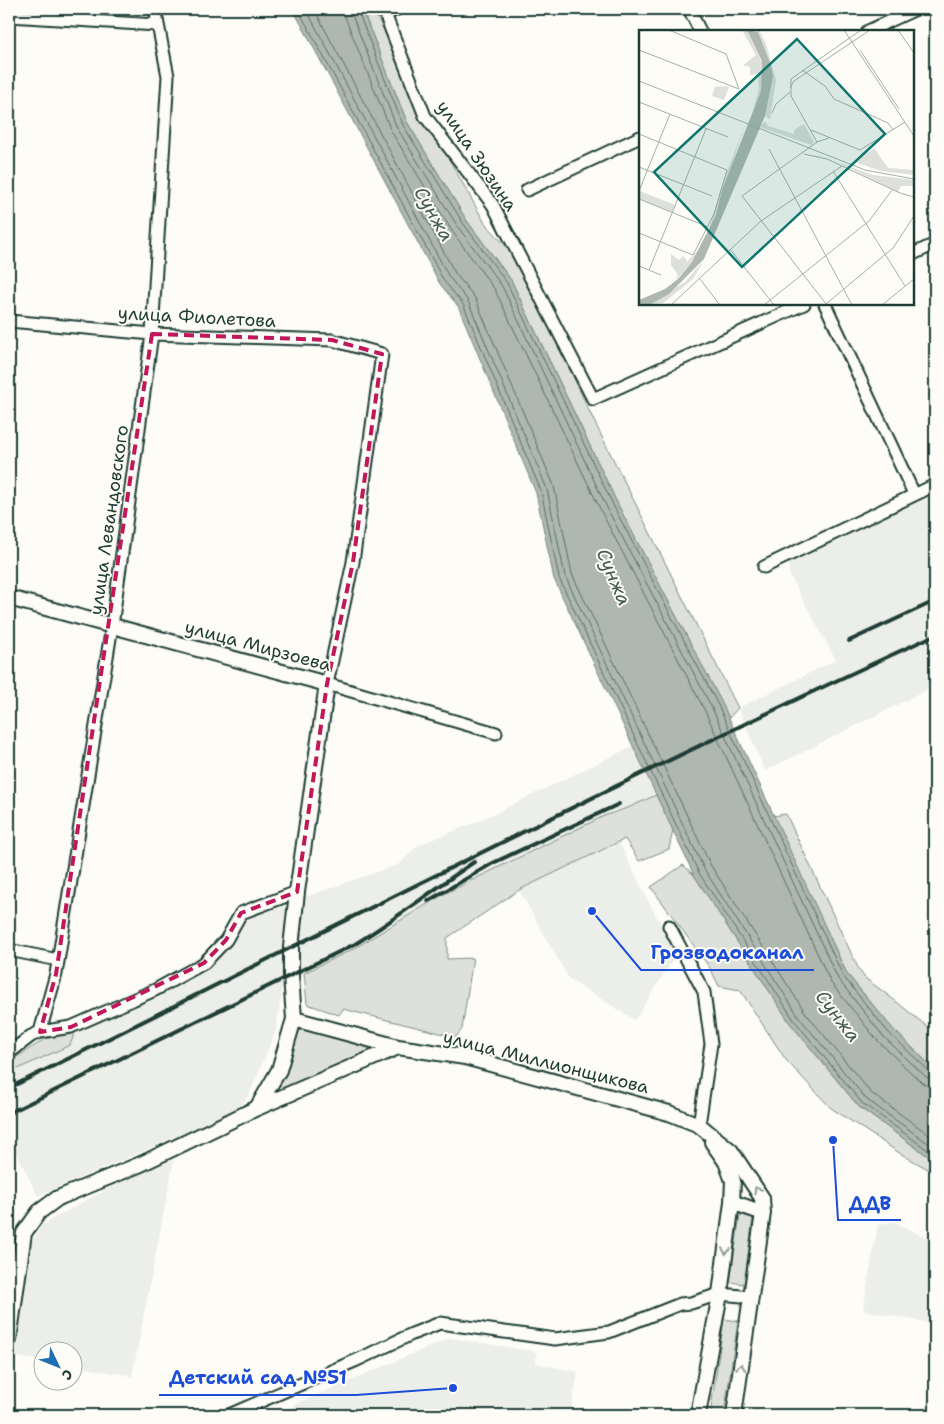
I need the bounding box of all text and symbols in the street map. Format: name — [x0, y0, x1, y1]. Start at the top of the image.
inset map — [639, 30, 914, 305]
street label: улица Зюзина — [431, 96, 523, 216]
water label: Сунжа — [408, 182, 460, 246]
street label: улица Фиолетова — [117, 301, 277, 333]
street label: улица Левандовского — [84, 423, 134, 617]
water label: Сунжа — [591, 545, 637, 609]
street label: улица Мирзоева — [182, 615, 334, 677]
callout: Грозводоканал — [641, 936, 814, 970]
text: Грозводоканал — [651, 940, 804, 965]
water label: Сунжа — [810, 985, 866, 1047]
street label: улица Миллионщикова — [440, 1025, 652, 1099]
one-way arrow — [754, 1186, 763, 1196]
callout: ДДВ — [838, 1186, 901, 1220]
text: ДДВ — [849, 1191, 892, 1216]
one-way arrow — [721, 1248, 732, 1256]
north arrow — [32, 1342, 82, 1392]
callout: Детский сад №51 — [159, 1361, 356, 1395]
one-way arrow — [736, 1363, 746, 1371]
text: Детский сад №51 — [169, 1365, 347, 1390]
text: С — [58, 1366, 77, 1384]

